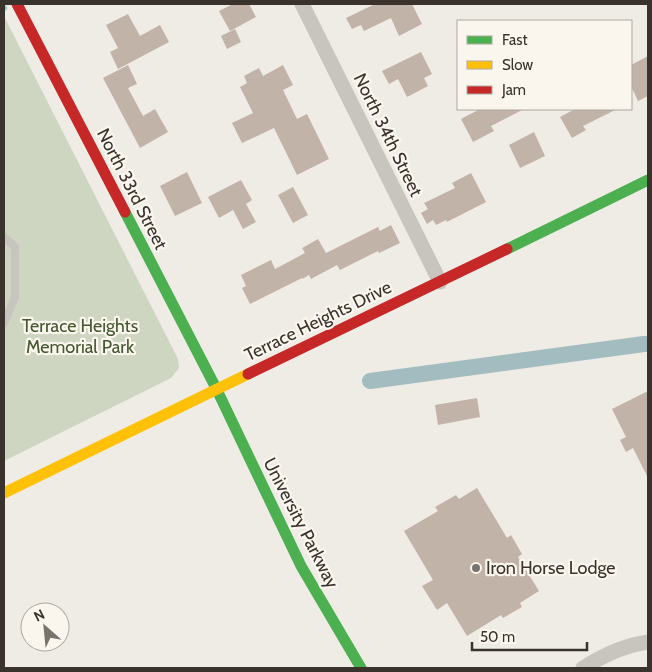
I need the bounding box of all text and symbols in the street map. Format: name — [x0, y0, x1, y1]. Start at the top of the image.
legend — [457, 20, 632, 110]
text: Fast — [502, 31, 527, 49]
text: Slow — [502, 56, 533, 74]
street label: North 34th Street — [349, 70, 427, 200]
text: Jam — [501, 81, 526, 99]
street label: North 33rd Street — [92, 125, 172, 253]
street label: Terrace Heights Drive — [241, 276, 395, 366]
park label: Terrace Heights Memorial Park — [22, 315, 138, 358]
street label: University Parkway — [259, 454, 343, 592]
place label: Iron Horse Lodge — [486, 557, 616, 579]
marker: Iron Horse Lodge — [470, 562, 482, 574]
north arrow — [20, 602, 70, 652]
text: N — [31, 605, 48, 626]
scale bar — [472, 620, 587, 652]
text: 50 m — [480, 628, 515, 646]

